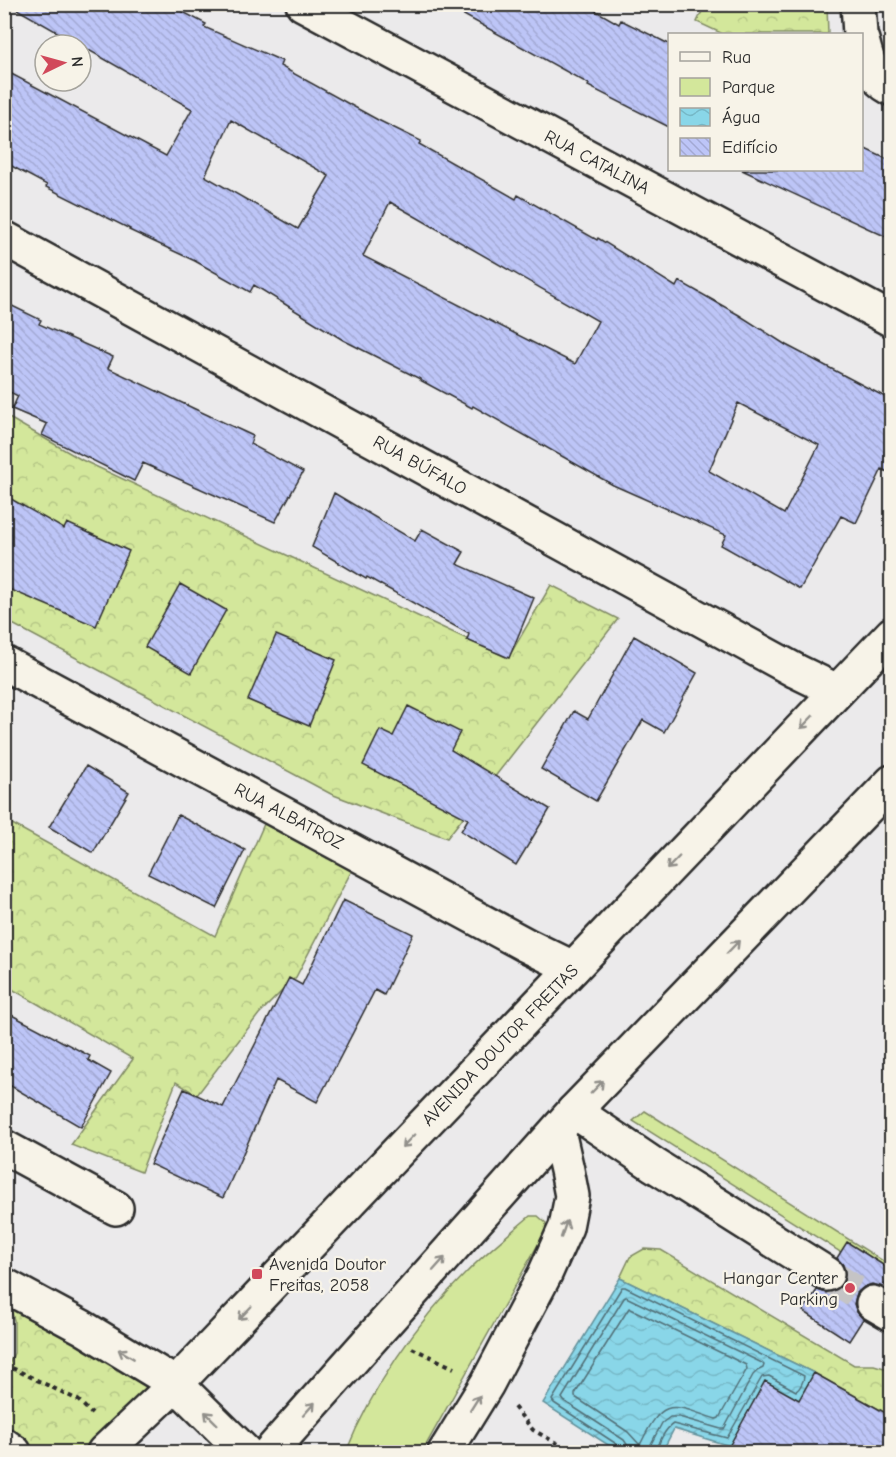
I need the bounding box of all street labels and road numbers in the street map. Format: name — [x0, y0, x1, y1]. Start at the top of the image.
street label: RUA CATALINA — [541, 126, 653, 199]
street label: RUA BÚFALO — [369, 430, 471, 500]
street label: RUA ALBATROZ — [231, 779, 347, 854]
street label: AVENIDA DOUTOR FREITAS — [418, 960, 583, 1130]

